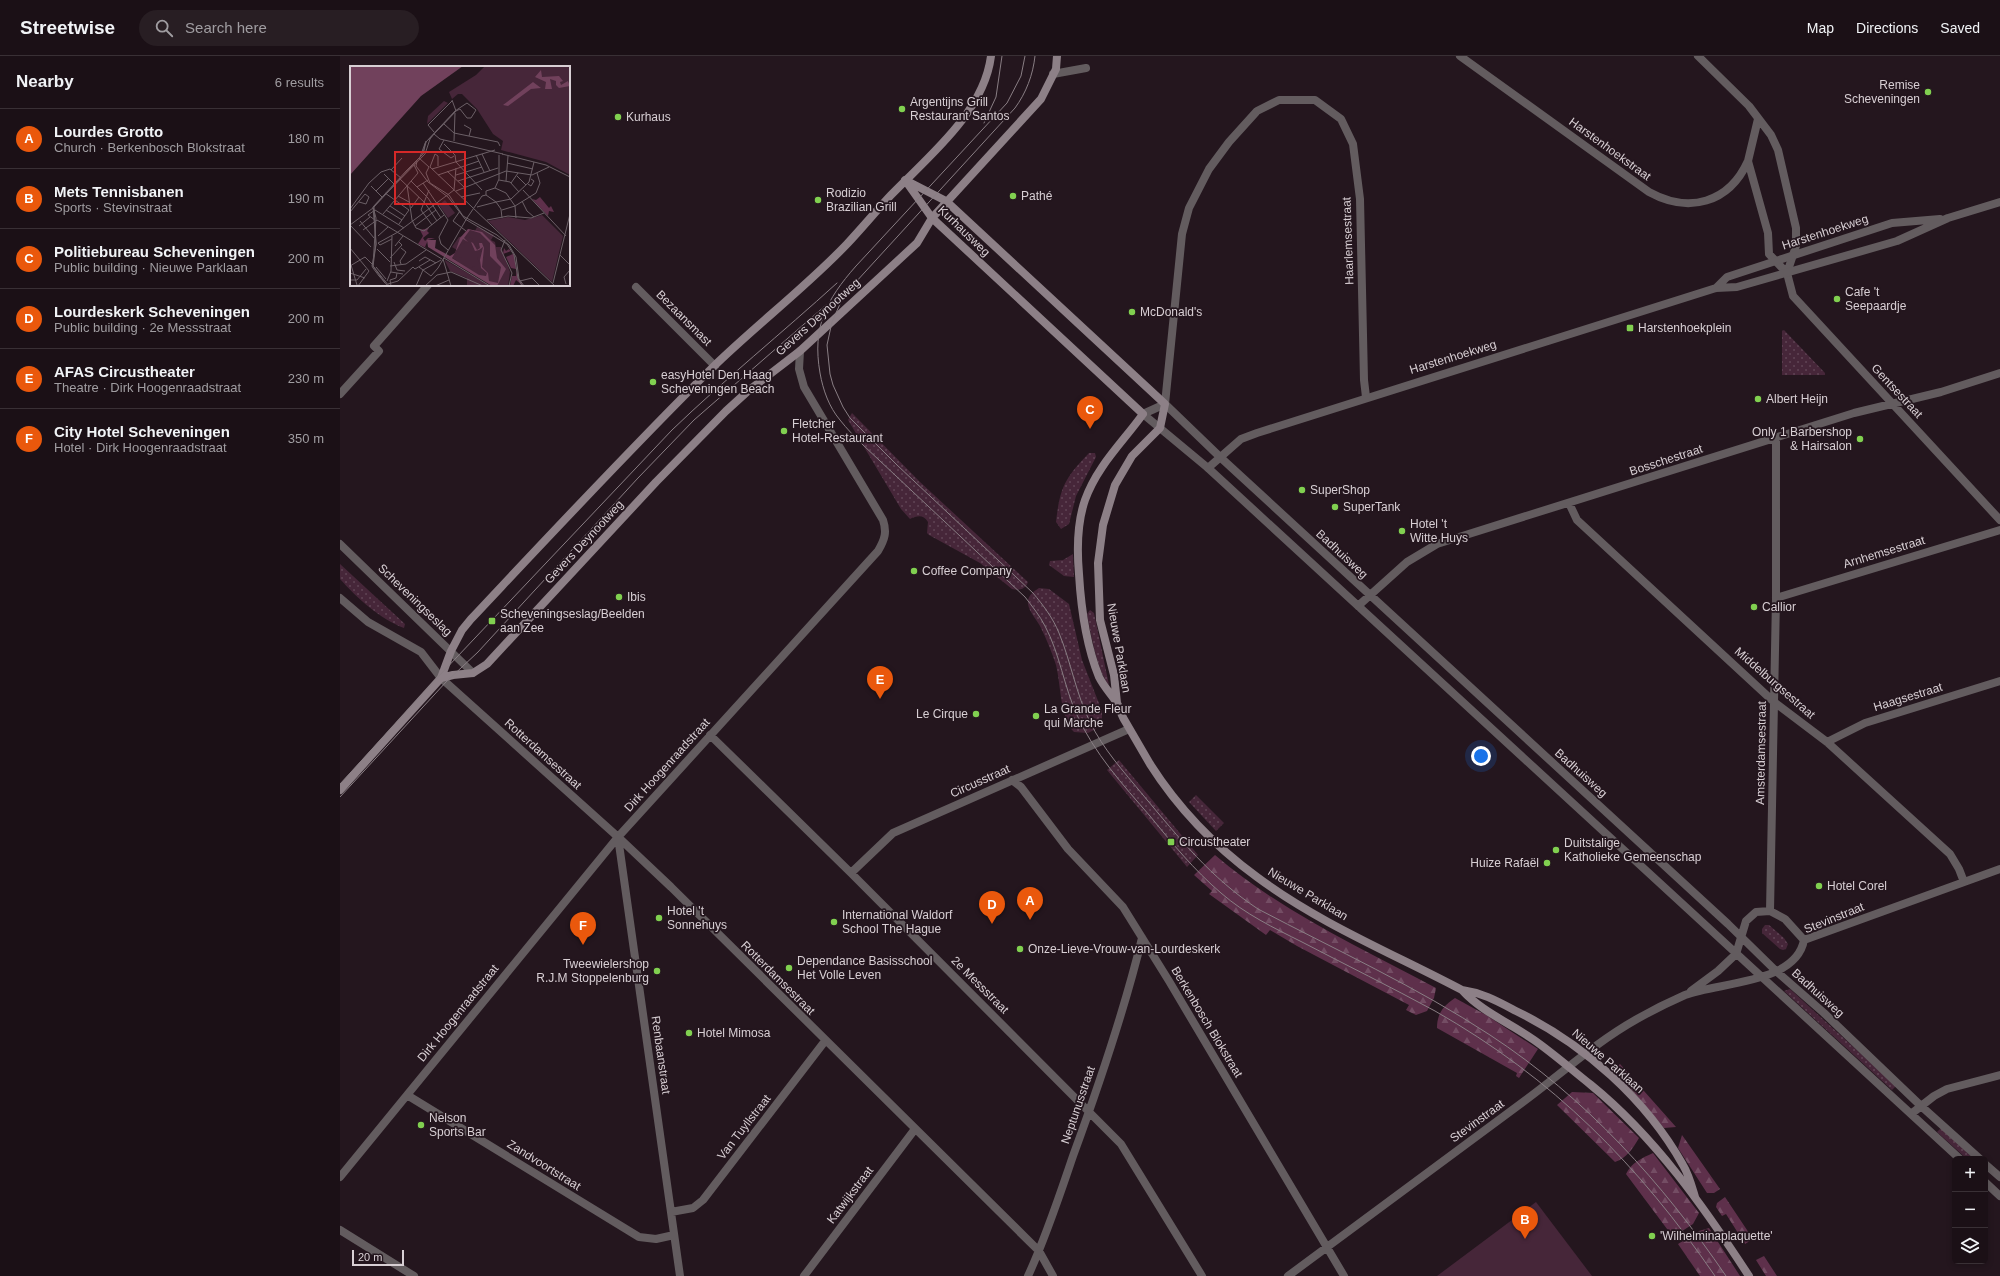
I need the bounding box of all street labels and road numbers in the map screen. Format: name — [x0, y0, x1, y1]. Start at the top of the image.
street label: Harstenhoekstraat — [1566, 115, 1654, 184]
street label: Haarlemsestraat — [1339, 196, 1357, 285]
street label: Kurhausweg — [935, 203, 993, 259]
street label: Harstenhoekweg — [1780, 211, 1870, 253]
street label: Gevers Deynootweg — [773, 275, 863, 359]
street label: Bezaansmast — [653, 287, 715, 349]
street label: Harstenhoekweg — [1408, 337, 1498, 377]
street label: Gentsestraat — [1868, 361, 1926, 421]
street label: Bosschestraat — [1628, 441, 1705, 478]
street label: Gevers Deynootweg — [542, 497, 626, 587]
street label: Badhuisweg — [1313, 527, 1371, 581]
street label: Arnhemsestraat — [1841, 533, 1927, 571]
street label: Scheveningseslag — [375, 561, 455, 639]
street label: Nieuwe Parklaan — [1104, 602, 1134, 694]
street label: Middelburgsestraat — [1732, 644, 1819, 722]
street label: Haagsestraat — [1872, 680, 1945, 714]
street label: Amsterdamsestraat — [1753, 700, 1769, 805]
street label: Dirk Hoogenraadstraat — [621, 715, 713, 815]
street label: Rotterdamsestraat — [502, 716, 585, 793]
street label: Badhuisweg — [1552, 746, 1610, 800]
street label: Circusstraat — [948, 761, 1013, 800]
street label: Nieuwe Parklaan — [1266, 865, 1350, 923]
street label: Stevinstraat — [1802, 899, 1867, 936]
street label: Rotterdamsestraat — [738, 938, 818, 1018]
street label: 2e Messstraat — [948, 953, 1012, 1017]
street label: Dirk Hoogenraadstraat — [415, 961, 502, 1064]
street label: Berkenbosch Blokstraat — [1168, 964, 1246, 1080]
street label: Badhuisweg — [1789, 966, 1847, 1020]
street label: Renbaanstraat — [649, 1015, 674, 1096]
street label: Nieuwe Parklaan — [1569, 1026, 1647, 1096]
street label: Neptunusstraat — [1058, 1064, 1098, 1146]
street label: Van Tuyllstraat — [714, 1091, 774, 1162]
street label: Stevinstraat — [1447, 1096, 1507, 1145]
street label: Zandvoortstraat — [505, 1137, 584, 1194]
street label: Katwijkstraat — [824, 1163, 876, 1226]

